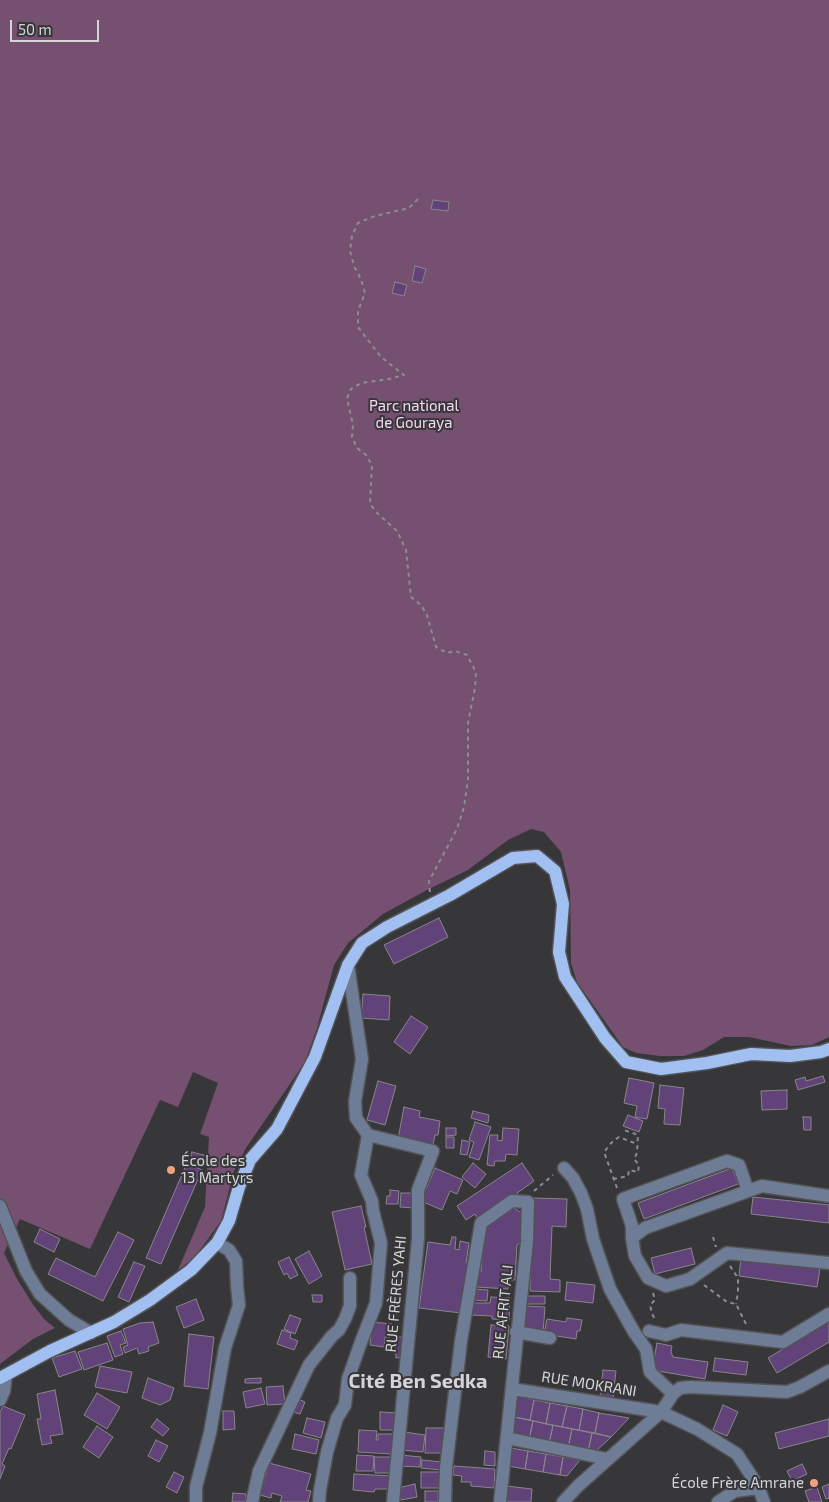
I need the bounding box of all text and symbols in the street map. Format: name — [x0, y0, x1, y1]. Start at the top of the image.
scale bar — [12, 10, 101, 42]
text: 50 m — [18, 20, 52, 38]
park label: Parc national de Gouraya — [369, 397, 459, 432]
place label: École des 13 Martyrs — [181, 1152, 253, 1187]
marker: École des 13 Martyrs — [165, 1164, 177, 1176]
street label: RUE FRÈRES YAHI — [382, 1235, 410, 1353]
street label: RUE AFRIT ALI — [489, 1264, 517, 1360]
street label: RUE MOKRANI — [540, 1368, 638, 1400]
district label: Cité Ben Sedka — [348, 1369, 488, 1393]
place label: École Frère Amrane — [672, 1474, 804, 1492]
marker: École Frère Amrane — [808, 1477, 820, 1489]

